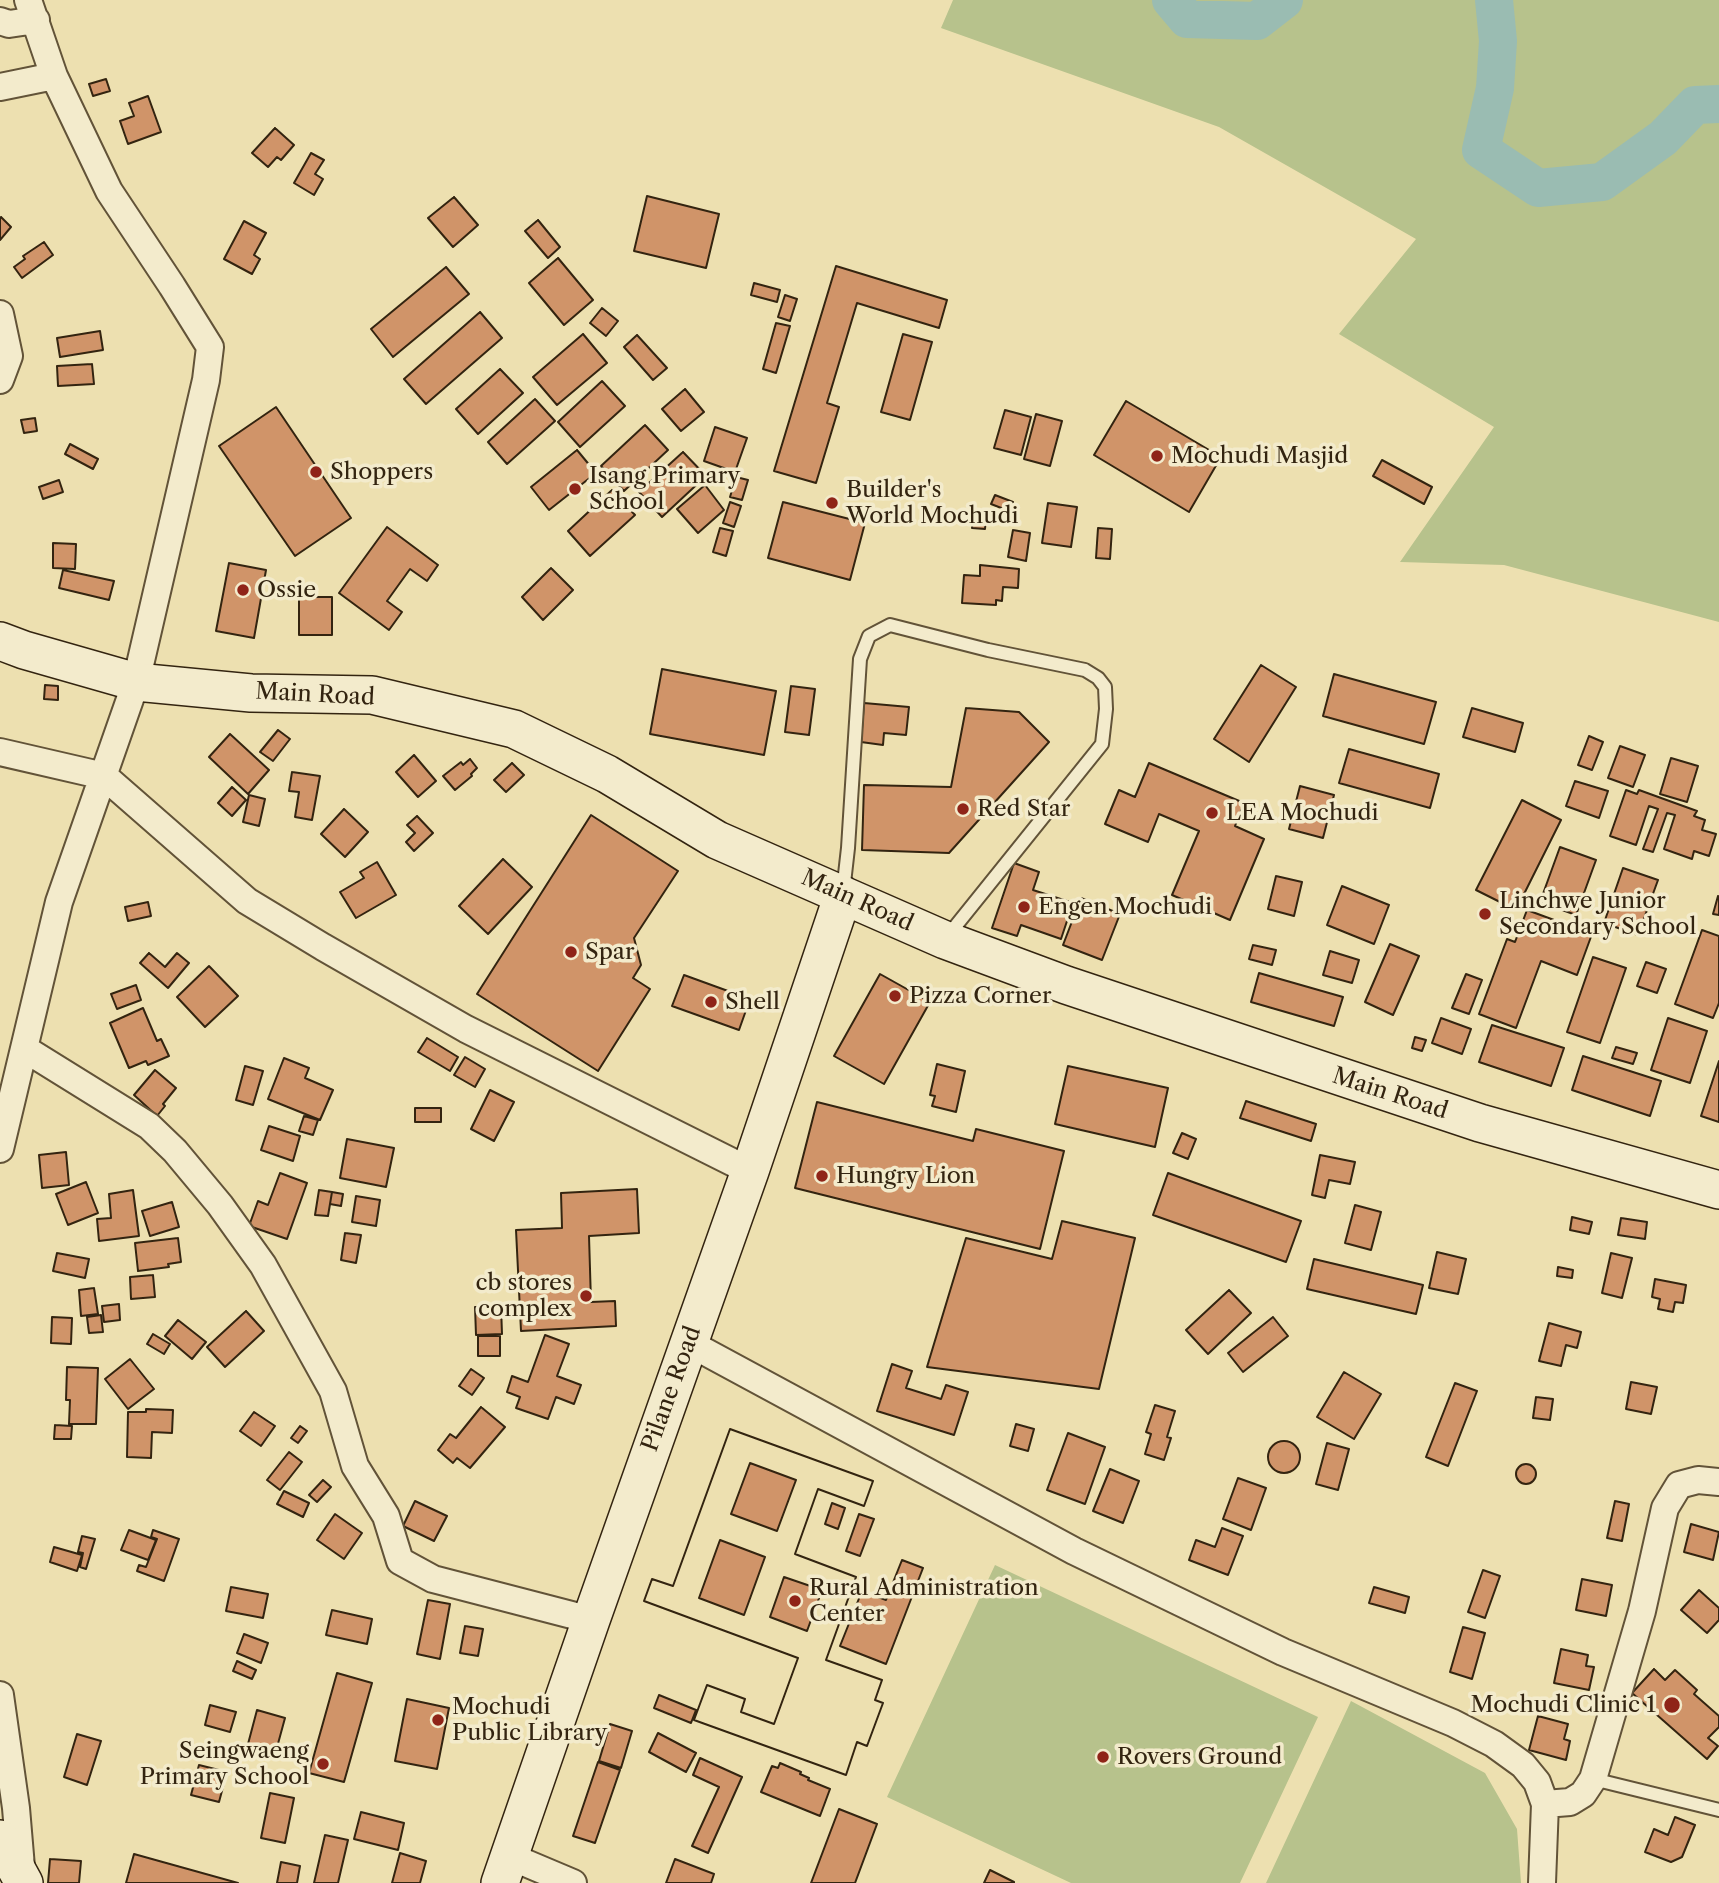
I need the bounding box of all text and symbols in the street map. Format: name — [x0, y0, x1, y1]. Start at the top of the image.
place label: Mochudi Masjid — [1171, 442, 1348, 470]
marker: Mochudi Masjid — [1149, 448, 1165, 464]
place label: Shoppers — [330, 458, 433, 486]
place label: Isang Primary School — [589, 462, 740, 516]
marker: Shoppers — [308, 464, 324, 480]
place label: Builder's World Mochudi — [846, 476, 1018, 530]
marker: Isang Primary School — [567, 481, 583, 497]
marker: Builder's World Mochudi — [824, 495, 840, 511]
place label: Ossie — [257, 576, 316, 604]
marker: Ossie — [235, 582, 251, 598]
street label: Main Road — [255, 678, 375, 712]
place label: Red Star — [977, 795, 1070, 823]
place label: LEA Mochudi — [1226, 799, 1379, 827]
marker: Red Star — [955, 801, 971, 817]
marker: LEA Mochudi — [1204, 805, 1220, 821]
street label: Main Road — [797, 864, 917, 938]
place label: Linchwe Junior Secondary School — [1499, 887, 1696, 941]
place label: Engen Mochudi — [1038, 893, 1212, 921]
marker: Engen Mochudi — [1016, 899, 1032, 915]
marker: Linchwe Junior Secondary School — [1477, 906, 1493, 922]
place label: Spar — [585, 938, 635, 966]
marker: Spar — [563, 944, 579, 960]
place label: Pizza Corner — [909, 982, 1052, 1010]
place label: Shell — [725, 988, 780, 1016]
marker: Pizza Corner — [887, 988, 903, 1004]
marker: Shell — [703, 994, 719, 1010]
street label: Main Road — [1329, 1062, 1451, 1126]
place label: Hungry Lion — [836, 1162, 975, 1190]
marker: Hungry Lion — [814, 1168, 830, 1184]
place label: cb stores complex — [476, 1269, 572, 1323]
marker: cb stores complex — [578, 1288, 594, 1304]
street label: Pilane Road — [637, 1323, 707, 1455]
place label: Rural Administration Center — [809, 1574, 1039, 1628]
marker: Rural Administration Center — [787, 1593, 803, 1609]
place label: Mochudi Clinic 1 — [1471, 1691, 1656, 1719]
place label: Mochudi Public Library — [452, 1693, 607, 1747]
marker: Mochudi Clinic 1 — [1662, 1695, 1682, 1715]
marker: Mochudi Public Library — [430, 1712, 446, 1728]
place label: Seingwaeng Primary School — [140, 1737, 309, 1791]
place label: Rovers Ground — [1117, 1743, 1282, 1771]
marker: Rovers Ground — [1095, 1749, 1111, 1765]
marker: Seingwaeng Primary School — [315, 1756, 331, 1772]

